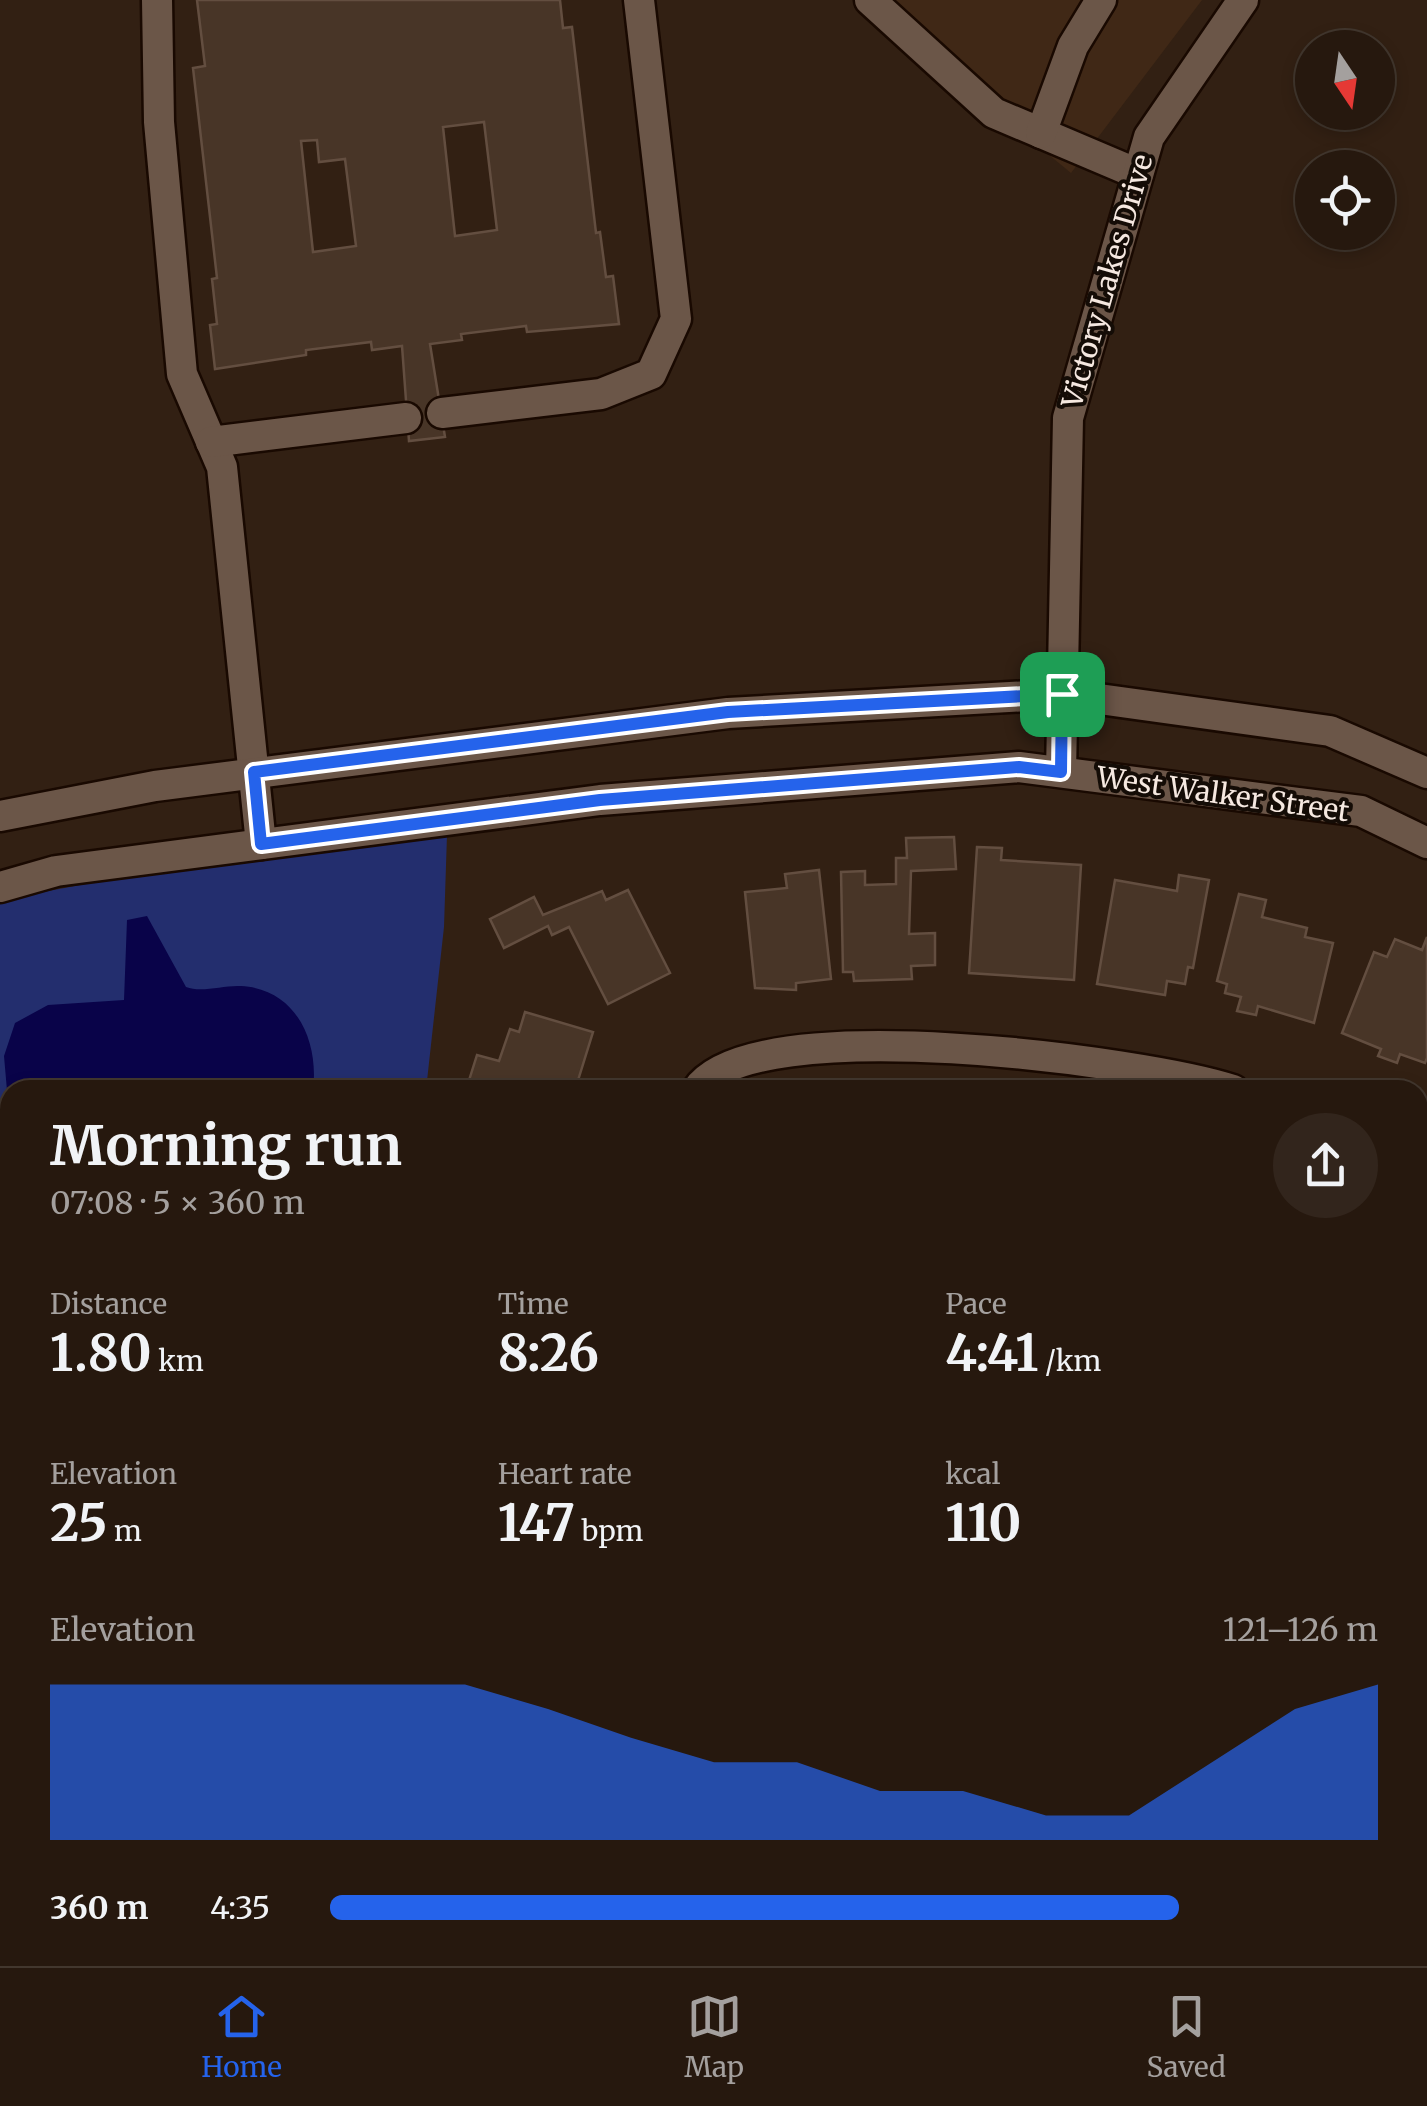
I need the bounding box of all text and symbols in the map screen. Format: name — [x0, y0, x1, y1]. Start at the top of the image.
north arrow — [1295, 30, 1395, 130]
map controls — [1295, 30, 1395, 250]
street label: Victory Lakes Drive — [1053, 150, 1160, 413]
button: locate — [1295, 150, 1395, 250]
pin — [1020, 652, 1105, 737]
icon: arrive — [1035, 667, 1090, 722]
street label: West Walker Street — [1094, 758, 1352, 830]
text: Morning run — [50, 1111, 402, 1180]
button: share — [1273, 1113, 1378, 1218]
text: 07:08 · 5 × 360 m — [50, 1183, 305, 1223]
text: Distance — [50, 1286, 167, 1322]
text: Time — [498, 1286, 569, 1322]
text: Pace — [945, 1286, 1007, 1322]
text: 1.80 — [50, 1322, 152, 1385]
text: 8:26 — [498, 1322, 599, 1385]
text: 4:41 — [945, 1322, 1038, 1385]
text: km — [152, 1343, 204, 1379]
text: /km — [1038, 1343, 1101, 1379]
text: Elevation — [50, 1456, 177, 1492]
text: Heart rate — [498, 1456, 632, 1492]
text: kcal — [945, 1456, 1000, 1492]
text: 25 — [50, 1492, 107, 1555]
text: 147 — [498, 1492, 575, 1555]
text: 110 — [945, 1492, 1021, 1555]
text: m — [107, 1513, 142, 1549]
text: bpm — [575, 1513, 643, 1549]
text: Elevation — [50, 1610, 195, 1650]
text: 121–126 m — [1223, 1610, 1378, 1650]
text: 360 m — [50, 1888, 148, 1928]
text: 4:35 — [210, 1888, 270, 1928]
tab: Home — [201, 1989, 282, 2085]
tab: Map — [684, 1989, 744, 2085]
tab: Saved — [1146, 1989, 1226, 2085]

